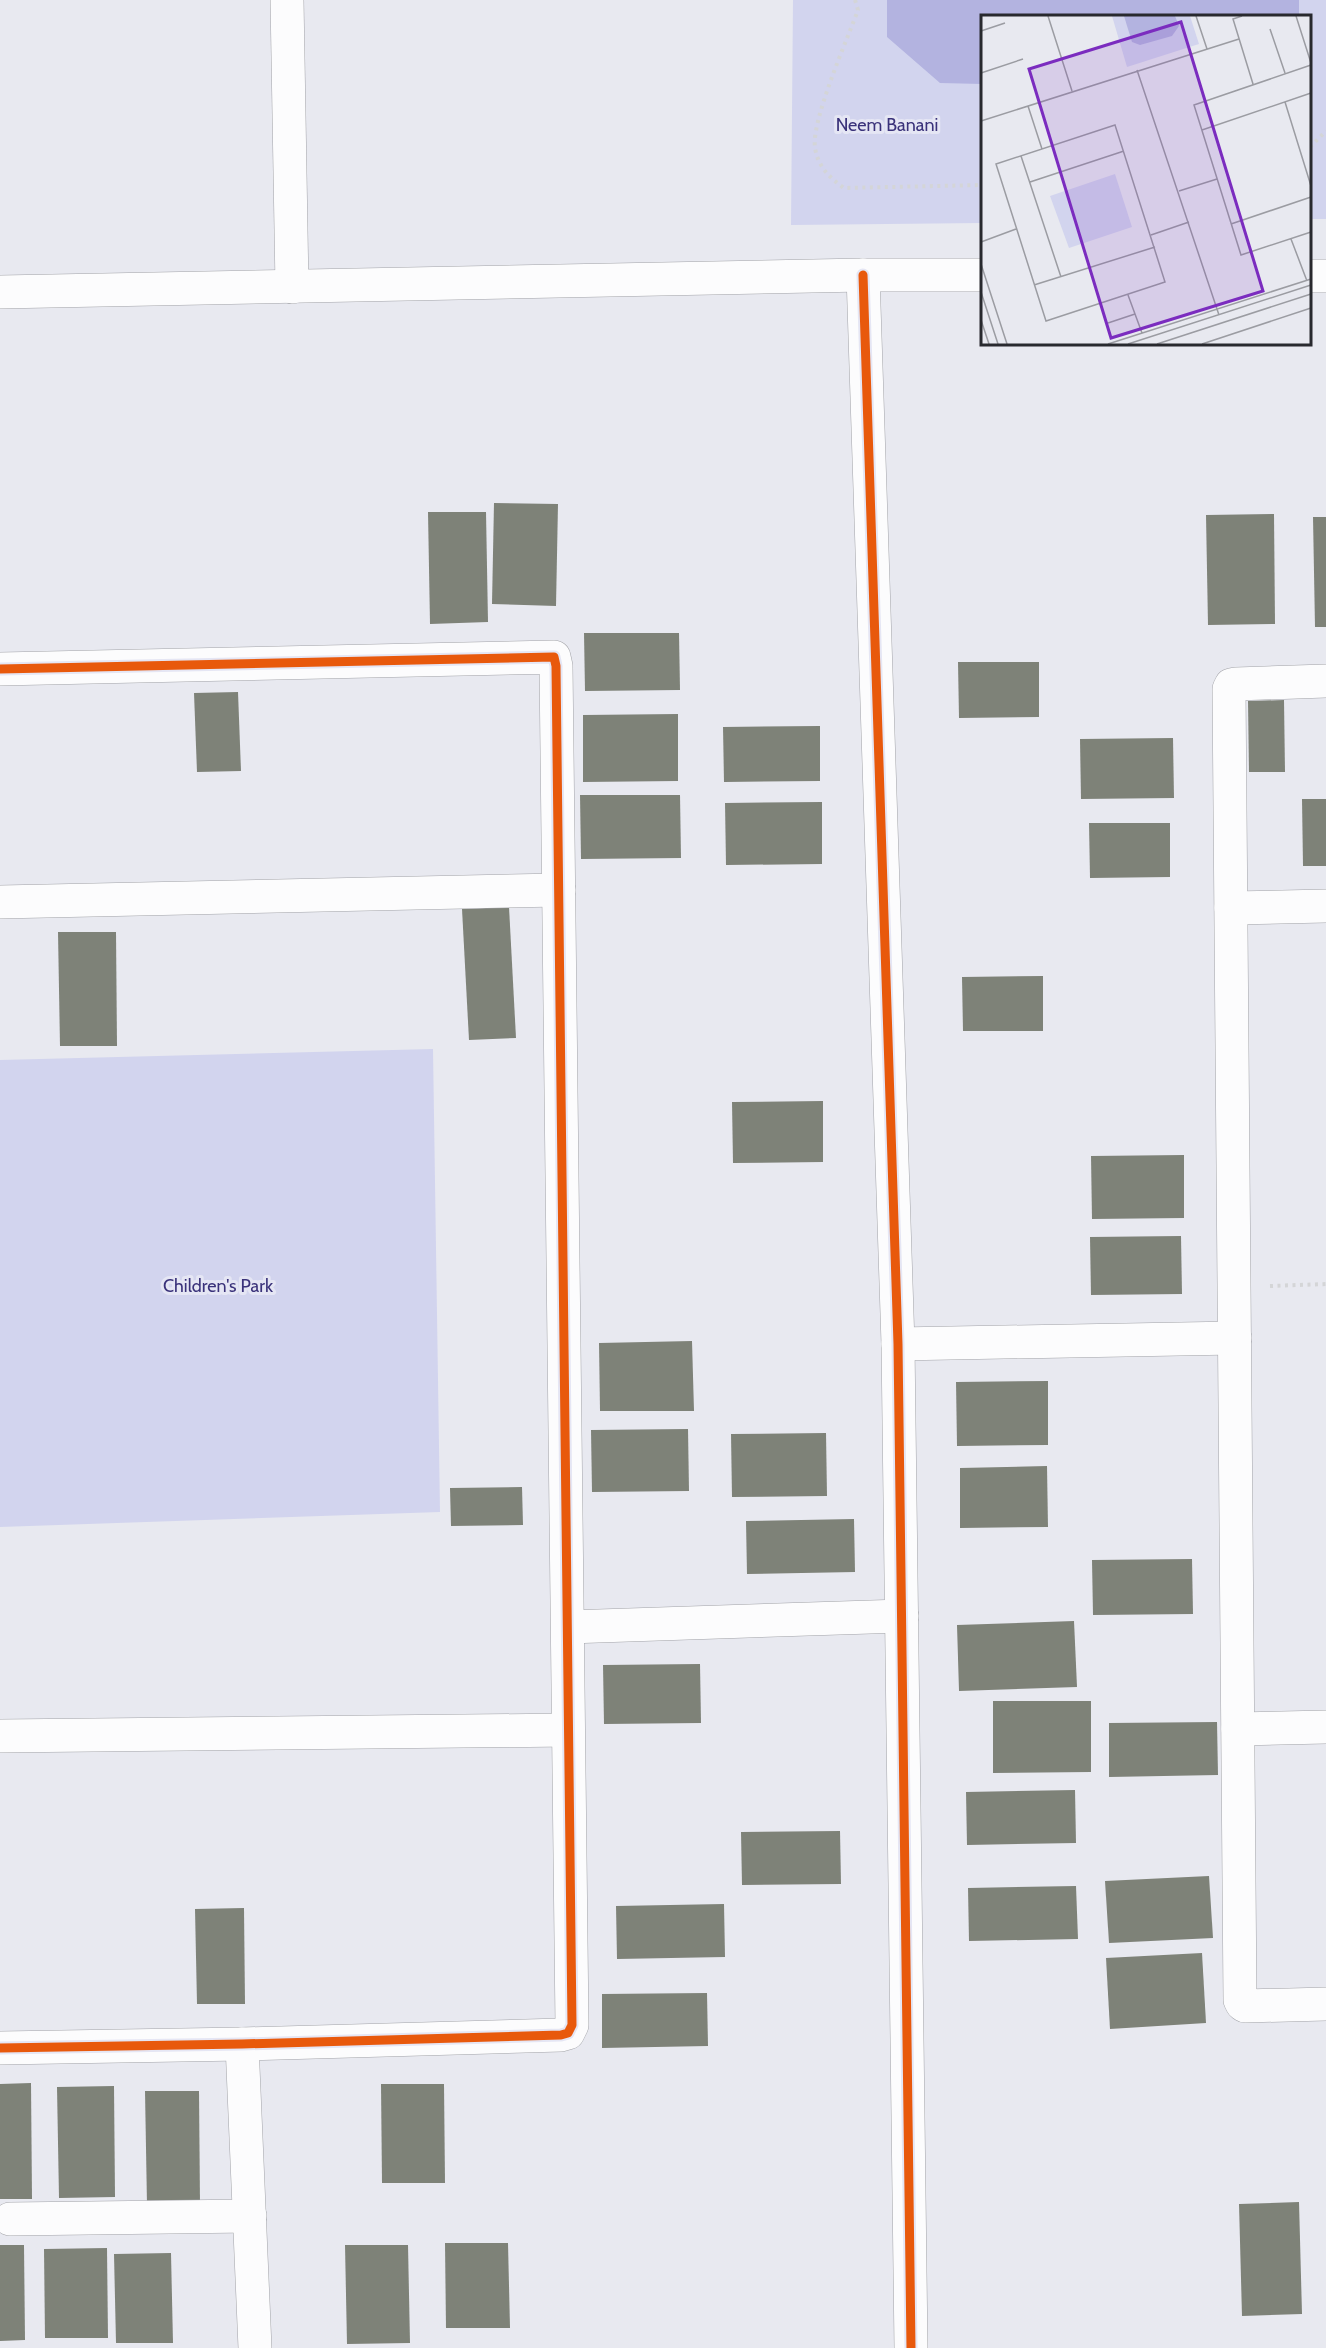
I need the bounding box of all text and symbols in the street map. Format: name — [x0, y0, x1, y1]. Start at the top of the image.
inset map — [981, 15, 1311, 345]
park label: Neem Banani — [836, 114, 938, 136]
park label: Children's Park — [163, 1275, 274, 1297]

